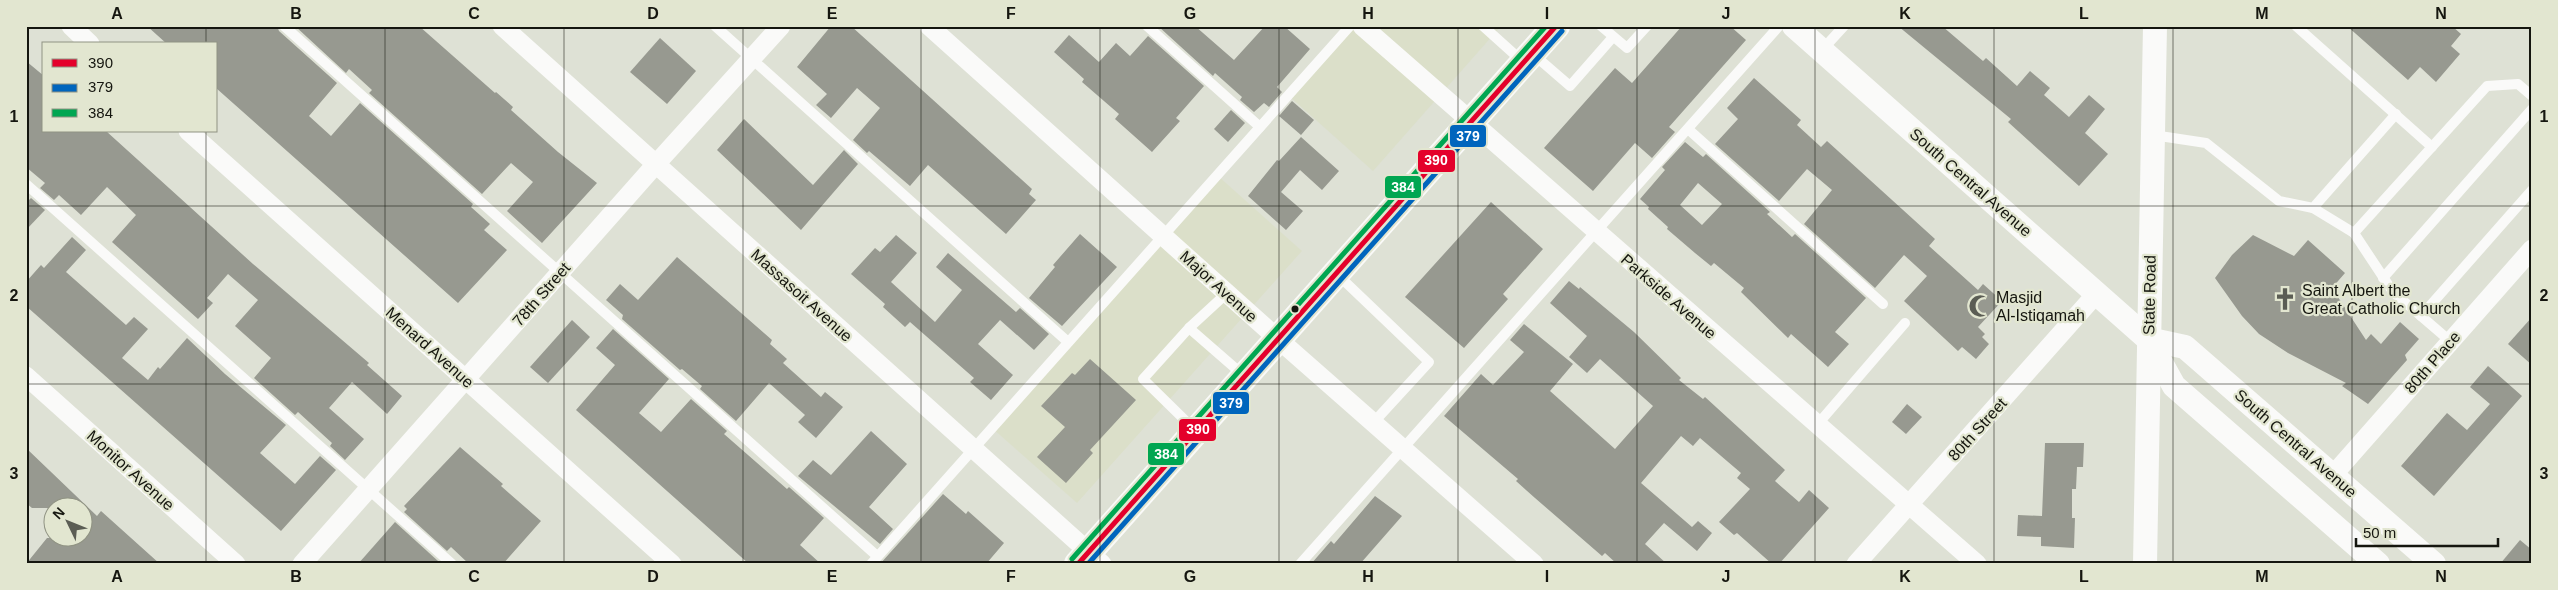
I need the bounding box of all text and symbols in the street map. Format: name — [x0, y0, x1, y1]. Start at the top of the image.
text: A — [111, 5, 123, 22]
text: B — [290, 5, 302, 22]
text: C — [468, 5, 480, 22]
text: D — [647, 5, 659, 22]
text: E — [827, 5, 838, 22]
text: F — [1006, 5, 1016, 22]
text: G — [1184, 5, 1196, 22]
text: H — [1362, 5, 1374, 22]
text: I — [1545, 5, 1549, 22]
text: J — [1722, 5, 1730, 22]
text: K — [1899, 5, 1911, 22]
text: L — [2079, 5, 2089, 22]
text: M — [2255, 5, 2269, 22]
text: N — [2435, 5, 2447, 22]
legend — [42, 42, 218, 132]
text: 390 — [88, 54, 113, 71]
text: 379 — [88, 78, 113, 95]
text: 384 — [88, 104, 113, 121]
text: 1 — [10, 108, 19, 125]
text: 1 — [2540, 108, 2549, 125]
line badge: 379 — [1449, 124, 1487, 148]
street label: South Central Avenue — [1906, 125, 2035, 240]
text: 379 — [1456, 128, 1480, 144]
line badge: 390 — [1417, 149, 1456, 173]
text: 390 — [1424, 152, 1448, 168]
line badge: 384 — [1384, 175, 1422, 199]
text: 384 — [1391, 179, 1415, 195]
street label: Massasoit Avenue — [748, 246, 856, 345]
street label: Major Avenue — [1177, 247, 1261, 325]
street label: Parkside Avenue — [1618, 251, 1720, 342]
street label: State Road — [2140, 255, 2159, 335]
street label: 78th Street — [509, 259, 574, 329]
place label: Saint Albert the Great Catholic Church — [2302, 282, 2460, 317]
church icon: Saint Albert the Great Catholic Church — [2272, 286, 2298, 312]
text: 2 — [10, 287, 19, 304]
text: 2 — [2540, 287, 2549, 304]
place label: Masjid Al-Istiqamah — [1996, 289, 2085, 324]
mosque icon: Masjid Al-Istiqamah — [1967, 293, 1993, 319]
street label: Menard Avenue — [382, 304, 477, 391]
unlabelled marker — [1290, 304, 1300, 314]
street label: 80th Place — [2401, 328, 2464, 396]
street label: South Central Avenue — [2231, 386, 2360, 501]
line badge: 379 — [1212, 391, 1250, 415]
street label: 80th Street — [1945, 394, 2010, 464]
text: 379 — [1219, 395, 1243, 411]
line badge: 390 — [1178, 418, 1217, 442]
text: 390 — [1186, 421, 1210, 437]
street label: Monitor Avenue — [84, 427, 178, 514]
line badge: 384 — [1147, 442, 1185, 466]
text: 384 — [1154, 446, 1178, 462]
text: 3 — [10, 465, 19, 482]
text: 3 — [2540, 465, 2549, 482]
north arrow — [42, 498, 92, 548]
text: N — [49, 504, 68, 522]
scale bar — [2356, 515, 2498, 547]
text: 50 m — [2363, 524, 2396, 541]
text: A — [111, 568, 123, 585]
text: B — [290, 568, 302, 585]
text: C — [468, 568, 480, 585]
text: D — [647, 568, 659, 585]
text: E — [827, 568, 838, 585]
text: F — [1006, 568, 1016, 585]
text: G — [1184, 568, 1196, 585]
text: H — [1362, 568, 1374, 585]
text: I — [1545, 568, 1549, 585]
text: J — [1722, 568, 1730, 585]
text: K — [1899, 568, 1911, 585]
text: L — [2079, 568, 2089, 585]
text: M — [2255, 568, 2269, 585]
text: N — [2435, 568, 2447, 585]

